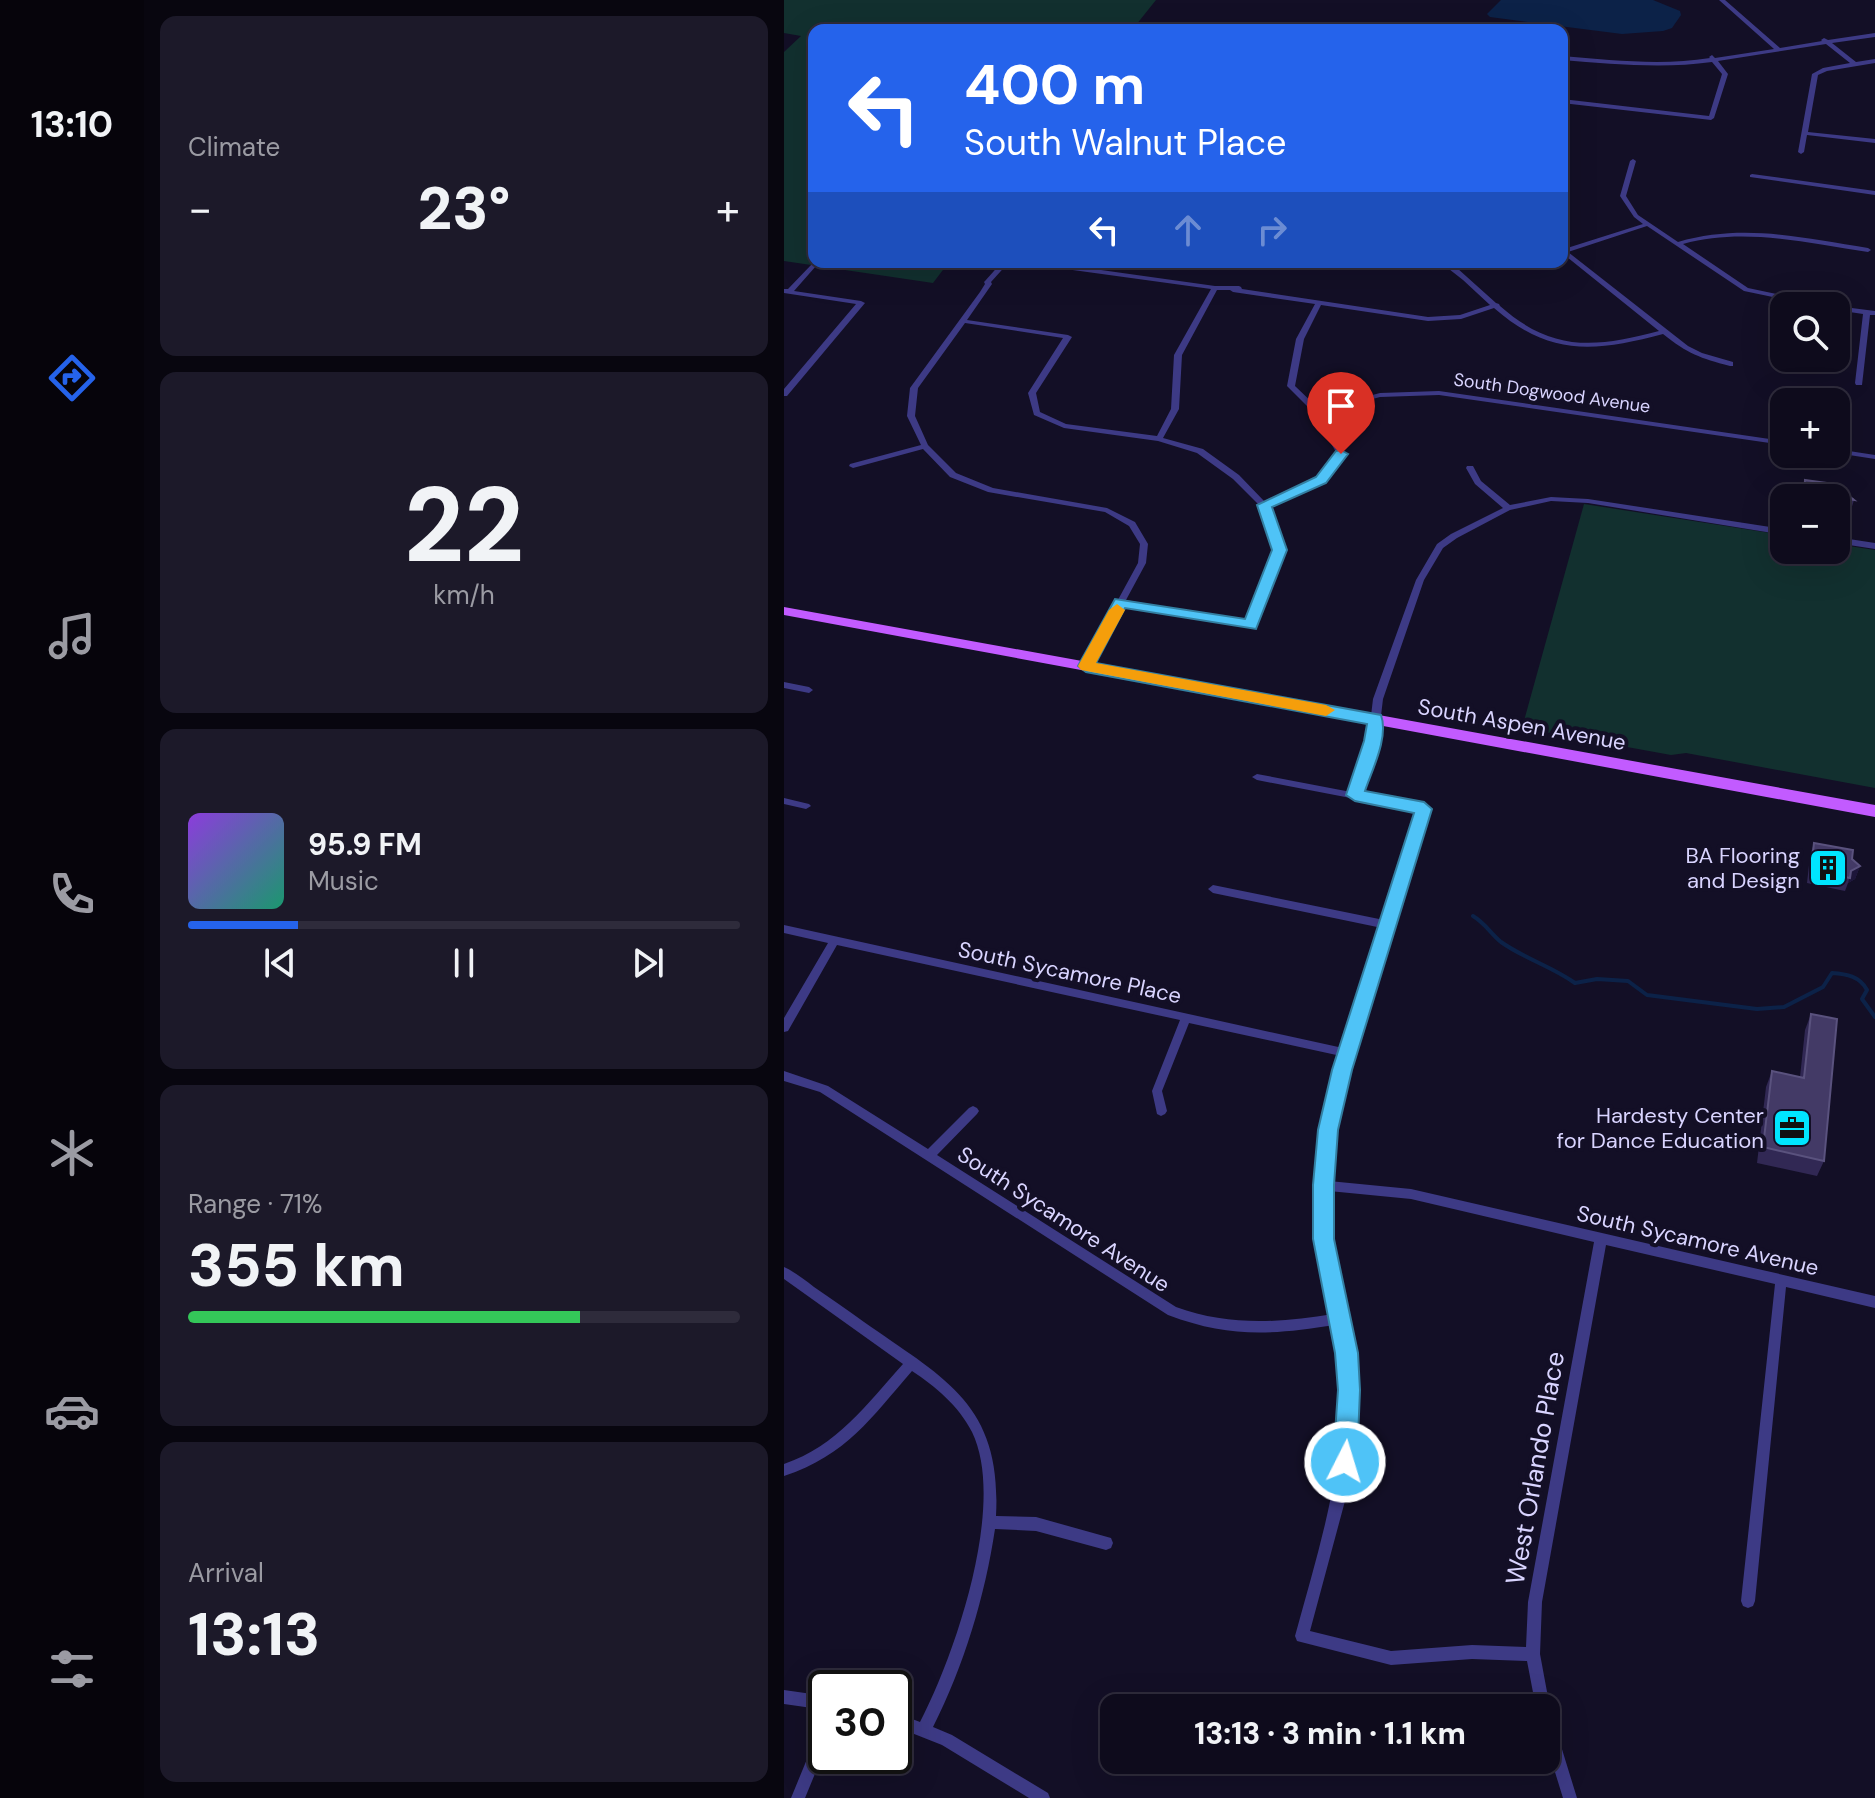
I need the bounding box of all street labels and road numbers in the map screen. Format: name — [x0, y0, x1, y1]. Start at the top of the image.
street label: South Dogwood Avenue — [1452, 367, 1652, 419]
street label: South Aspen Avenue — [1416, 692, 1628, 757]
street label: South Sycamore Place — [956, 935, 1184, 1010]
street label: South Sycamore Avenue — [952, 1140, 1175, 1299]
street label: South Sycamore Avenue — [1574, 1199, 1822, 1282]
street label: West Orlando Place — [1498, 1349, 1572, 1587]

